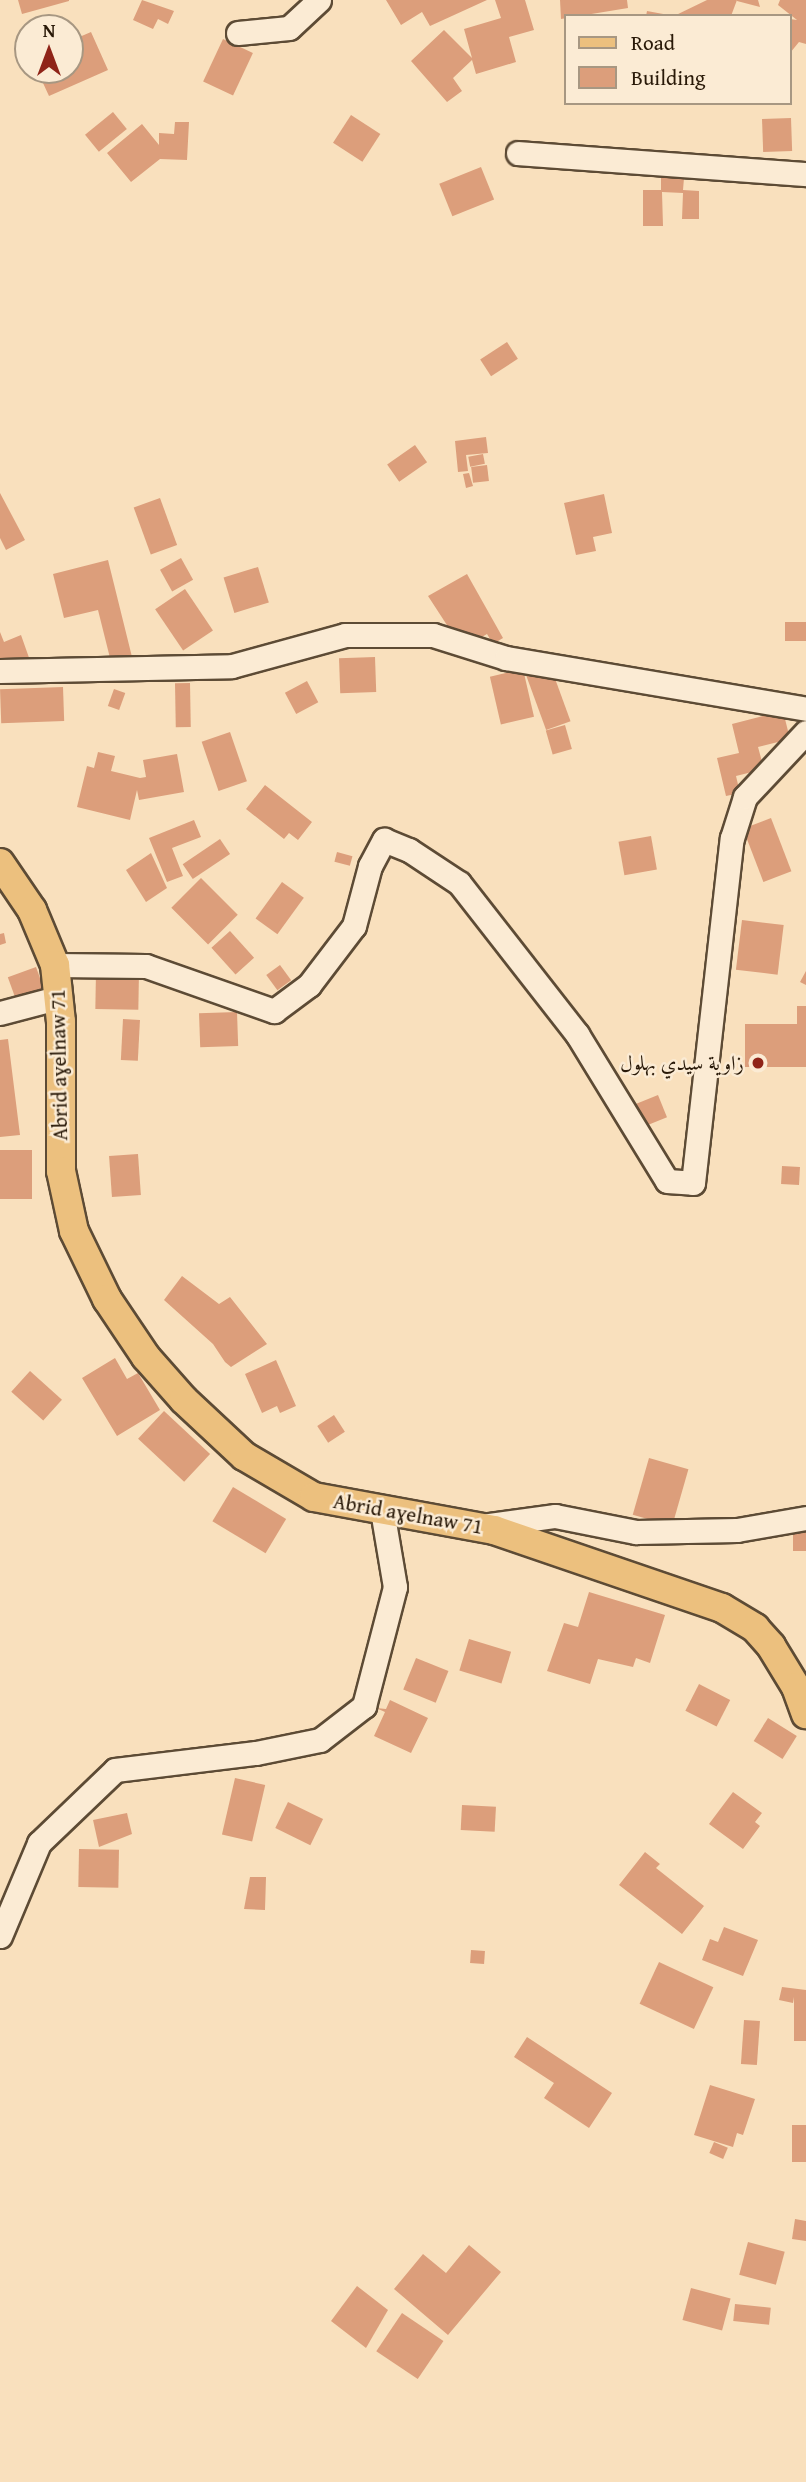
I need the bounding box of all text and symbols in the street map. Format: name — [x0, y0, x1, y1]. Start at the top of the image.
north arrow — [14, 14, 84, 84]
legend — [564, 14, 792, 105]
text: N — [43, 16, 55, 44]
text: Road — [631, 27, 675, 58]
text: Building — [631, 62, 705, 93]
street label: Abrid aɣelnaw 71 — [45, 989, 73, 1141]
place label: زاوية سيدي بهلول — [620, 1050, 744, 1076]
marker: زاوية سيدي بهلول — [750, 1055, 766, 1071]
street label: Abrid aɣelnaw 71 — [331, 1488, 485, 1540]

